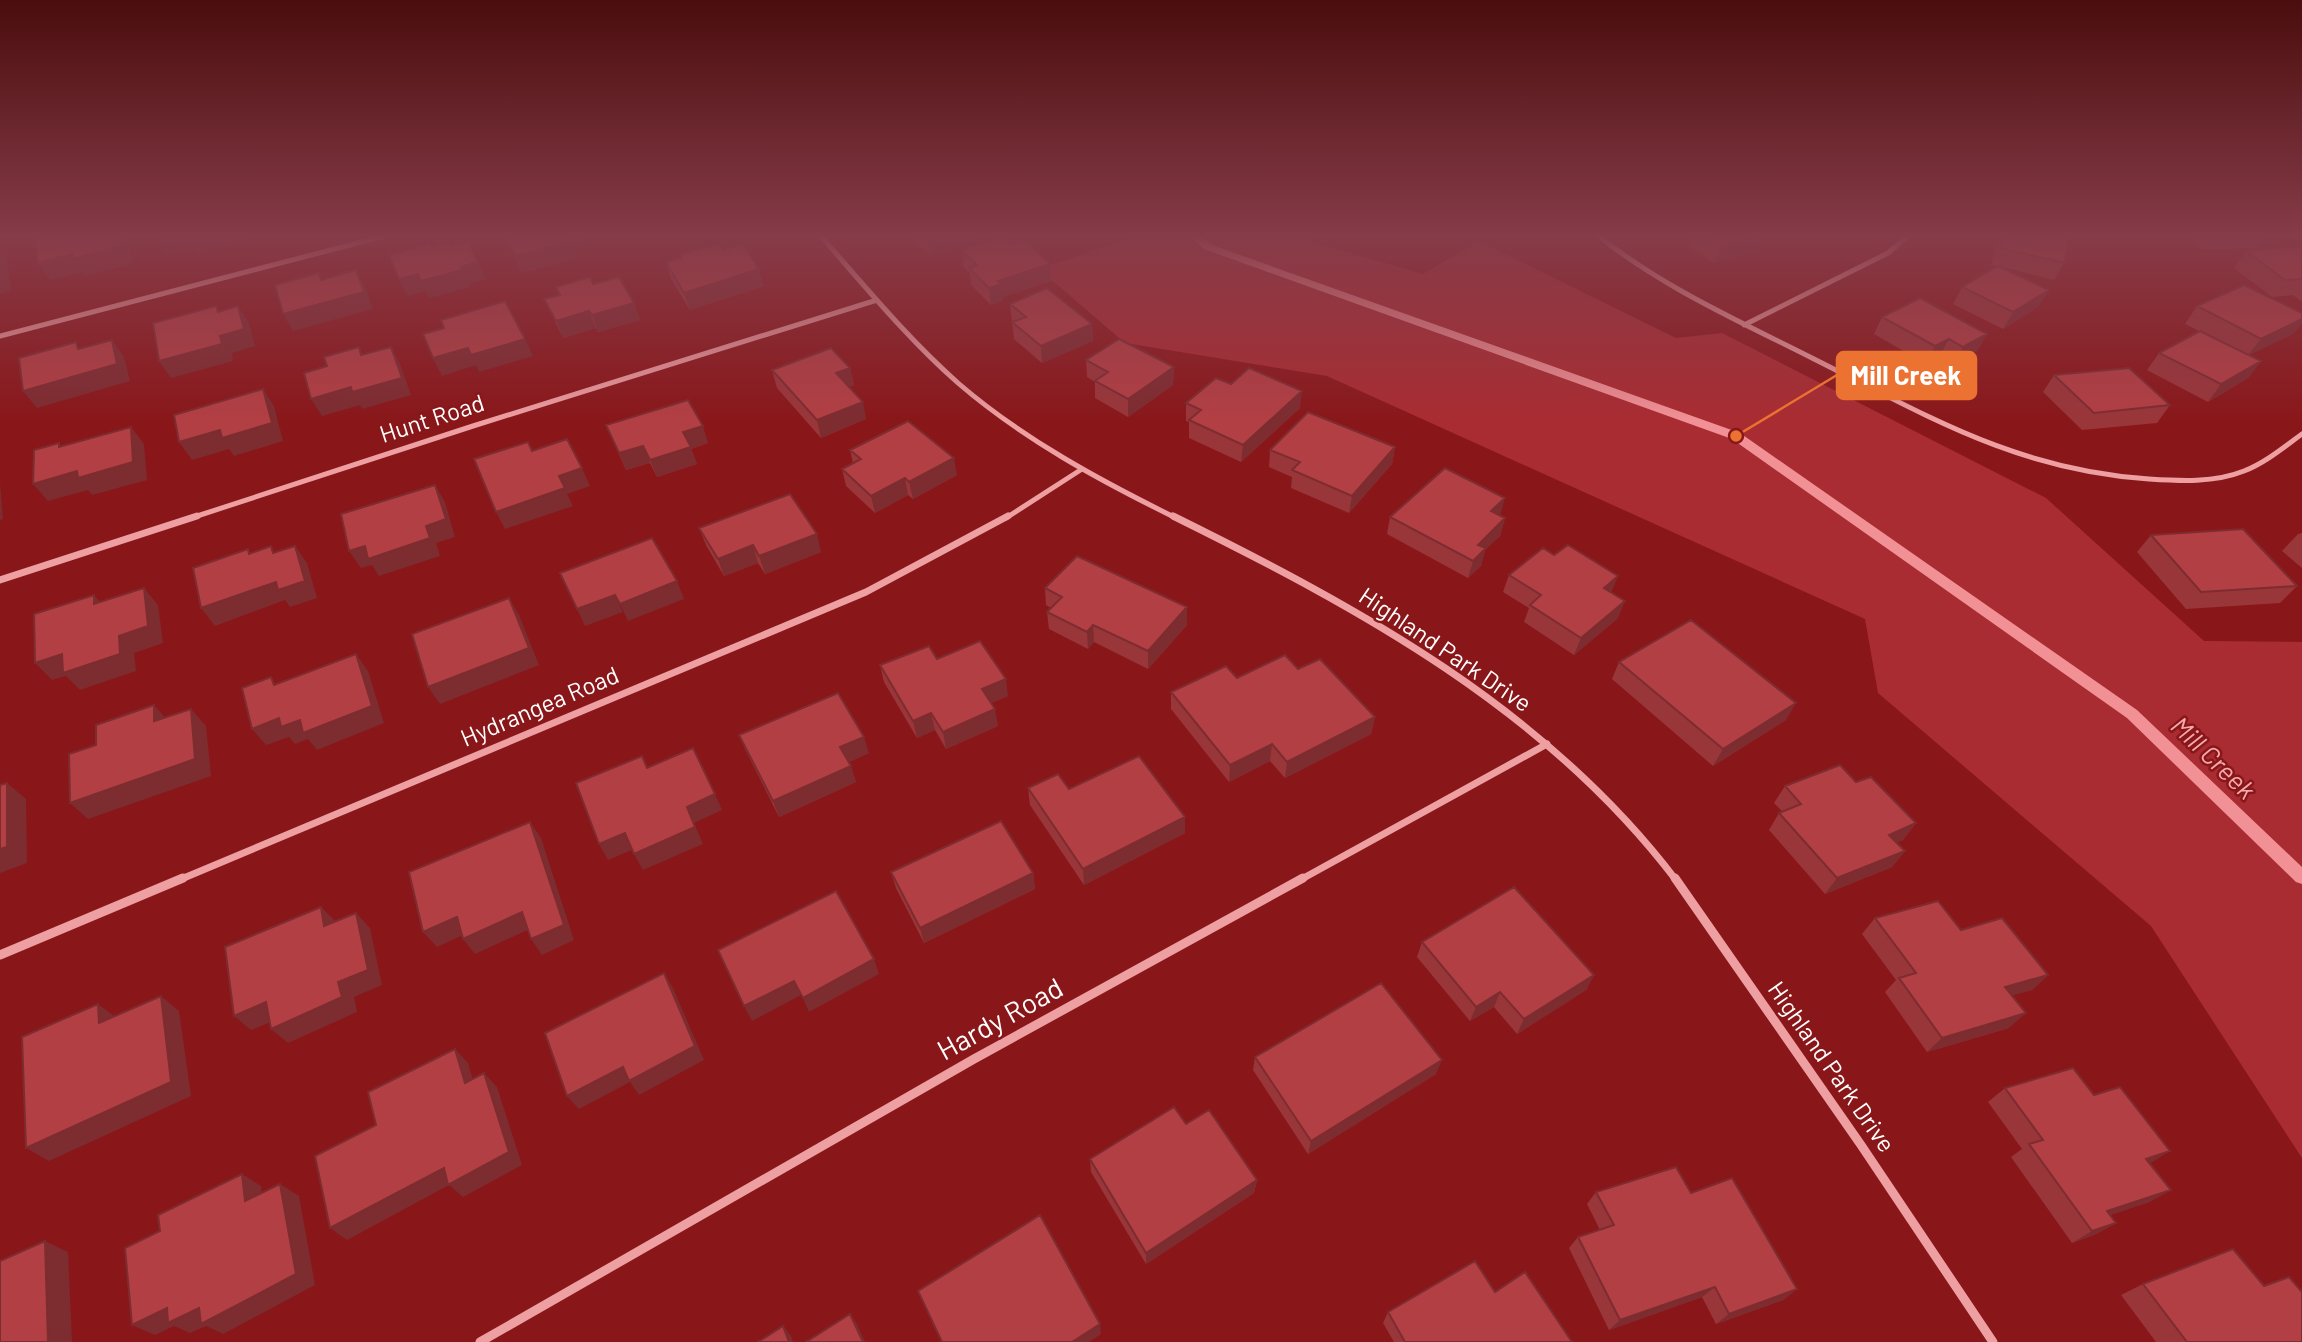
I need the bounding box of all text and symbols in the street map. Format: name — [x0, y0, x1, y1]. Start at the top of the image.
callout: Mill Creek — [1837, 352, 1976, 399]
text: Mill Creek — [1851, 359, 1962, 390]
street label: Hunt Road — [376, 387, 487, 448]
street label: Highland Park Drive — [1354, 580, 1537, 717]
street label: Hydrangea Road — [456, 659, 623, 752]
water label: Mill Creek — [2166, 709, 2263, 805]
street label: Hardy Road — [931, 970, 1068, 1067]
street label: Highland Park Drive — [1763, 975, 1902, 1157]

